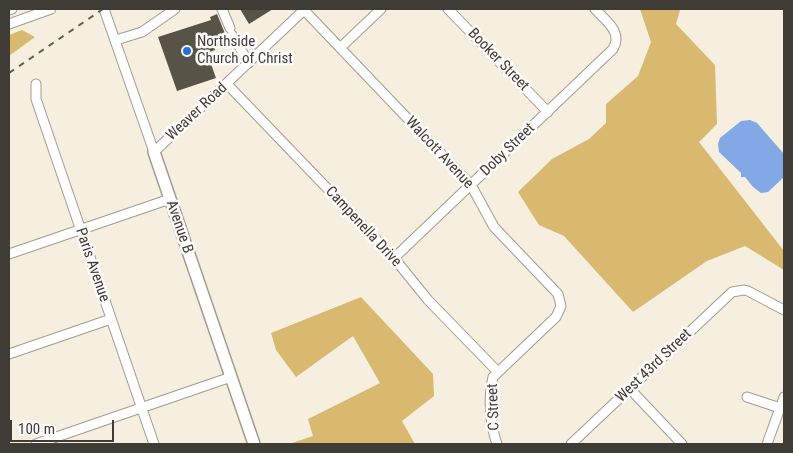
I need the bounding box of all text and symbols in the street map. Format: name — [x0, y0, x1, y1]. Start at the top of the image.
street label: Booker Street — [464, 25, 532, 95]
place label: Northside Church of Christ — [197, 33, 293, 68]
marker: Northside Church of Christ — [181, 45, 193, 57]
street label: Weaver Road — [163, 79, 231, 145]
street label: Walcott Avenue — [401, 113, 477, 193]
street label: Doby Street — [477, 120, 539, 180]
street label: Campenella Drive — [321, 183, 405, 271]
street label: Avenue B — [162, 198, 196, 256]
street label: Paris Avenue — [71, 226, 113, 304]
street label: West 43rd Street — [612, 325, 696, 407]
street label: C Street — [484, 383, 504, 431]
scale bar — [12, 410, 116, 442]
text: 100 m — [18, 420, 55, 438]

